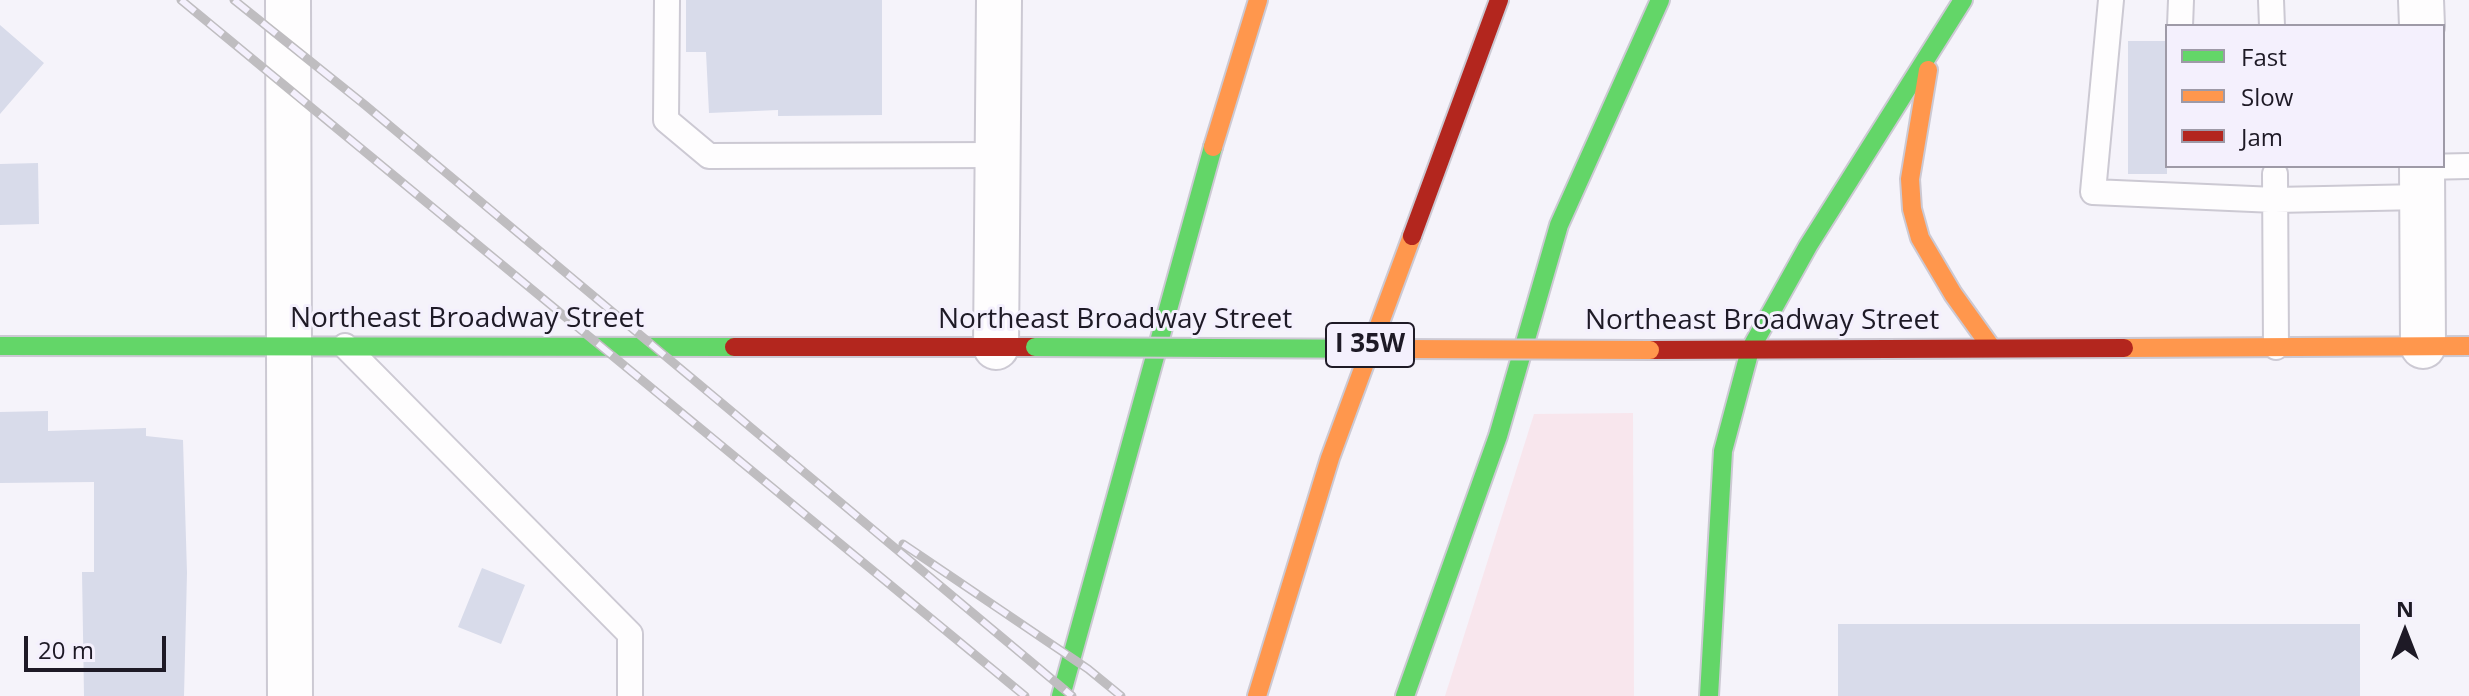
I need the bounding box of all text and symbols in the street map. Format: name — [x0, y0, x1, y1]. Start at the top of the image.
legend — [2165, 24, 2445, 168]
text: Fast — [2241, 40, 2287, 73]
text: Slow — [2241, 80, 2293, 113]
text: Jam — [2241, 120, 2283, 153]
street label: Northeast Broadway Street — [290, 302, 644, 336]
street label: Northeast Broadway Street — [938, 303, 1292, 337]
street label: Northeast Broadway Street — [1585, 304, 1939, 338]
road number: I 35W — [1326, 323, 1414, 367]
north arrow — [2365, 592, 2445, 672]
text: N — [2396, 593, 2414, 623]
scale bar — [28, 620, 170, 670]
text: 20 m — [38, 633, 94, 666]

